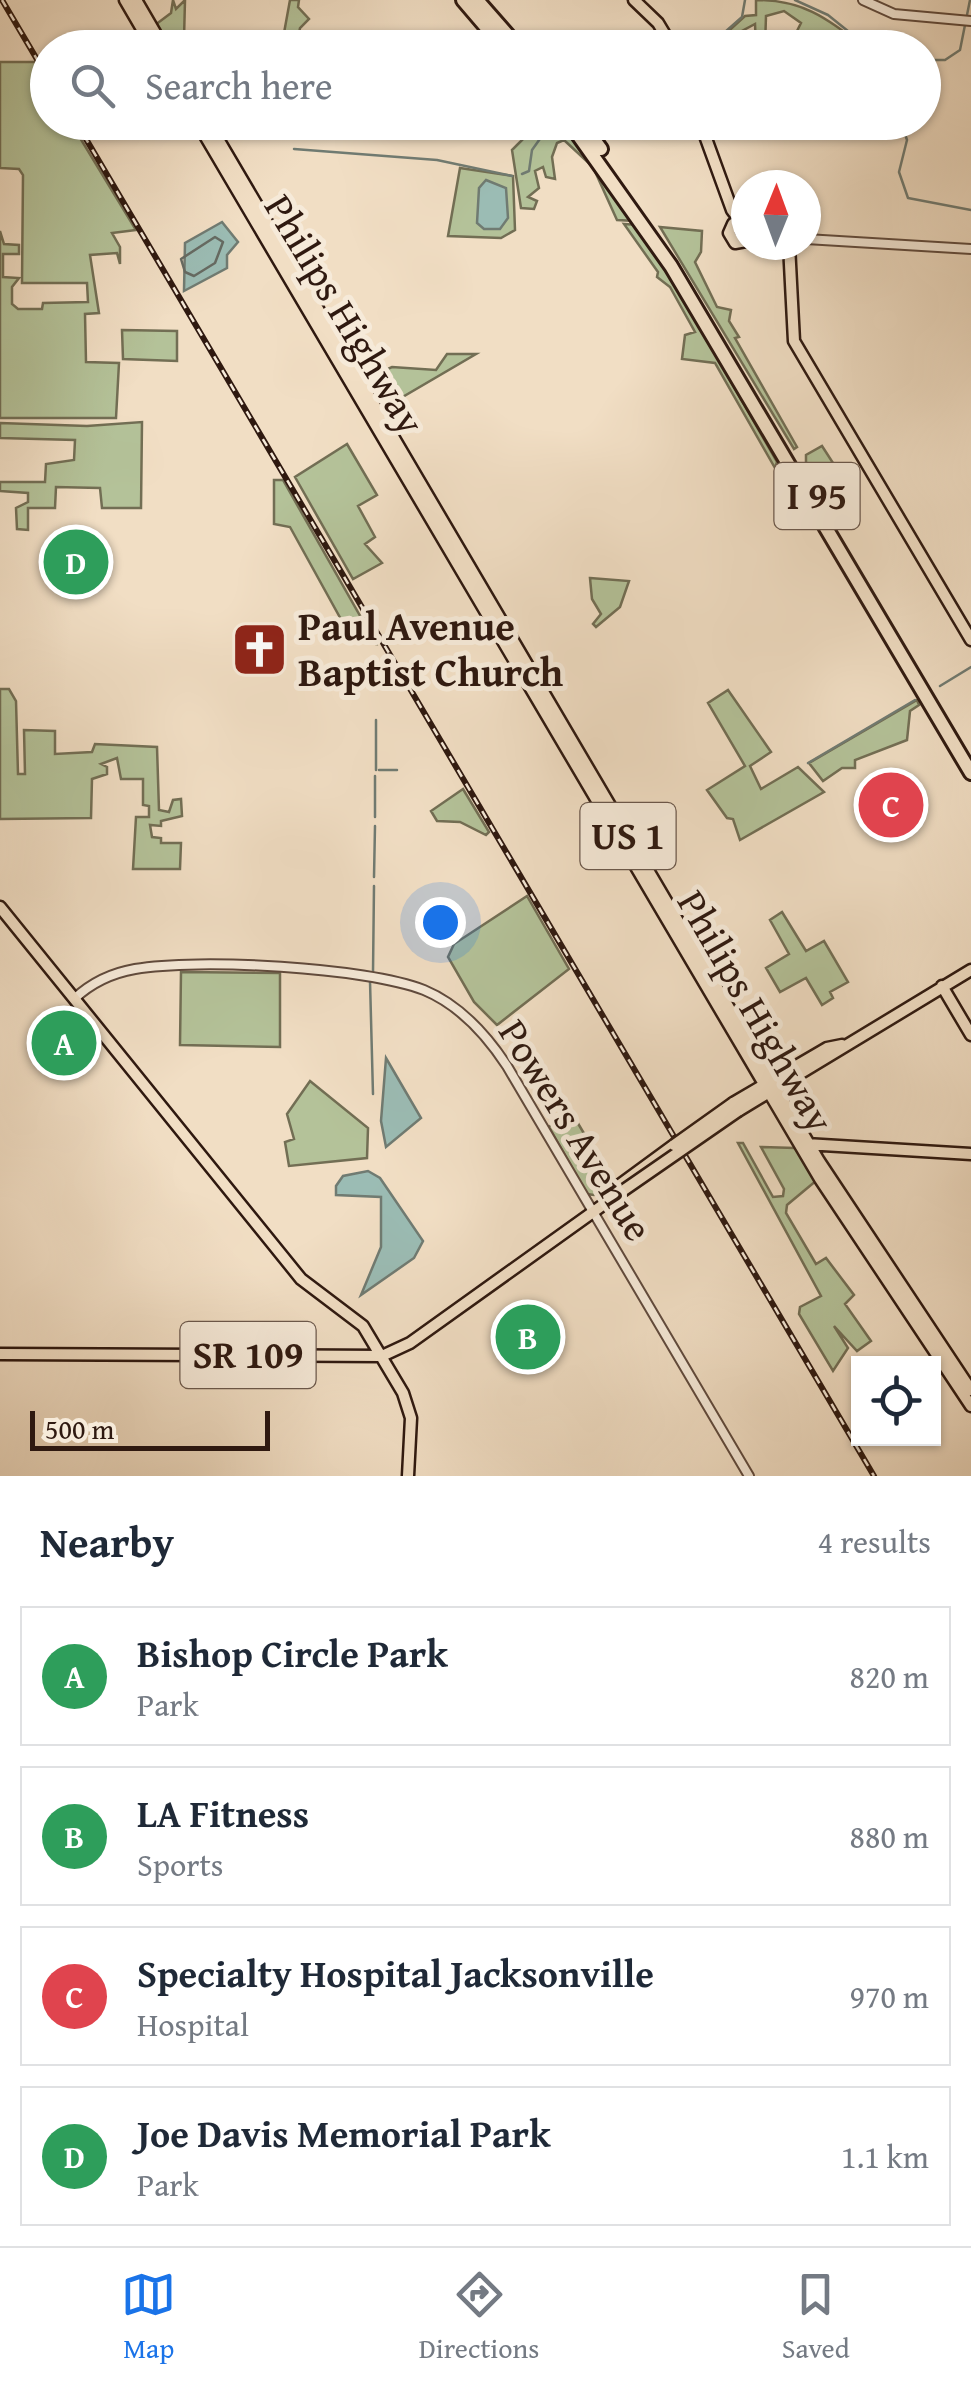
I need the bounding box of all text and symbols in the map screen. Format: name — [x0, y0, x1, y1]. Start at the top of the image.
search box — [30, 30, 941, 140]
text: Search here — [145, 57, 333, 113]
icon: search — [65, 58, 120, 113]
north arrow — [731, 170, 821, 260]
street label: Philips Highway — [250, 183, 440, 445]
road number: I 95 — [774, 463, 860, 529]
pin: D — [44, 524, 108, 600]
place label: Paul Avenue Baptist Church — [298, 596, 563, 701]
church icon: Paul Avenue Baptist Church — [229, 619, 289, 679]
pin: C — [858, 768, 924, 842]
road number: US 1 — [580, 803, 676, 869]
street label: Philips Highway — [663, 879, 850, 1143]
your location — [415, 897, 466, 948]
pin: A — [32, 1006, 96, 1080]
street label: Powers Avenue — [485, 1007, 668, 1252]
pin: B — [496, 1300, 560, 1374]
road number: SR 109 — [180, 1322, 316, 1388]
map controls — [851, 1356, 941, 1446]
button: locate — [851, 1356, 941, 1446]
scale bar — [30, 1406, 270, 1450]
text: 500 m — [45, 1408, 114, 1449]
text: Nearby — [40, 1511, 174, 1572]
text: 4 results — [818, 1518, 931, 1565]
text: Bishop Circle Park — [137, 1625, 448, 1681]
text: A — [64, 1653, 85, 1700]
text: 820 m — [850, 1653, 929, 1700]
text: Park — [137, 1681, 199, 1728]
text: LA Fitness — [137, 1785, 309, 1841]
text: B — [65, 1813, 84, 1860]
text: 880 m — [850, 1813, 929, 1860]
text: Sports — [137, 1841, 223, 1888]
text: Specialty Hospital Jacksonville — [137, 1945, 654, 2001]
text: C — [65, 1973, 84, 2020]
text: 970 m — [850, 1973, 929, 2020]
text: Hospital — [137, 2001, 249, 2048]
text: Joe Davis Memorial Park — [137, 2105, 551, 2161]
text: D — [64, 2133, 85, 2180]
text: 1.1 km — [841, 2133, 929, 2180]
text: Park — [137, 2161, 199, 2208]
tab: Map — [121, 2267, 176, 2368]
tab: Directions — [419, 2267, 539, 2368]
tab: Saved — [782, 2267, 850, 2368]

